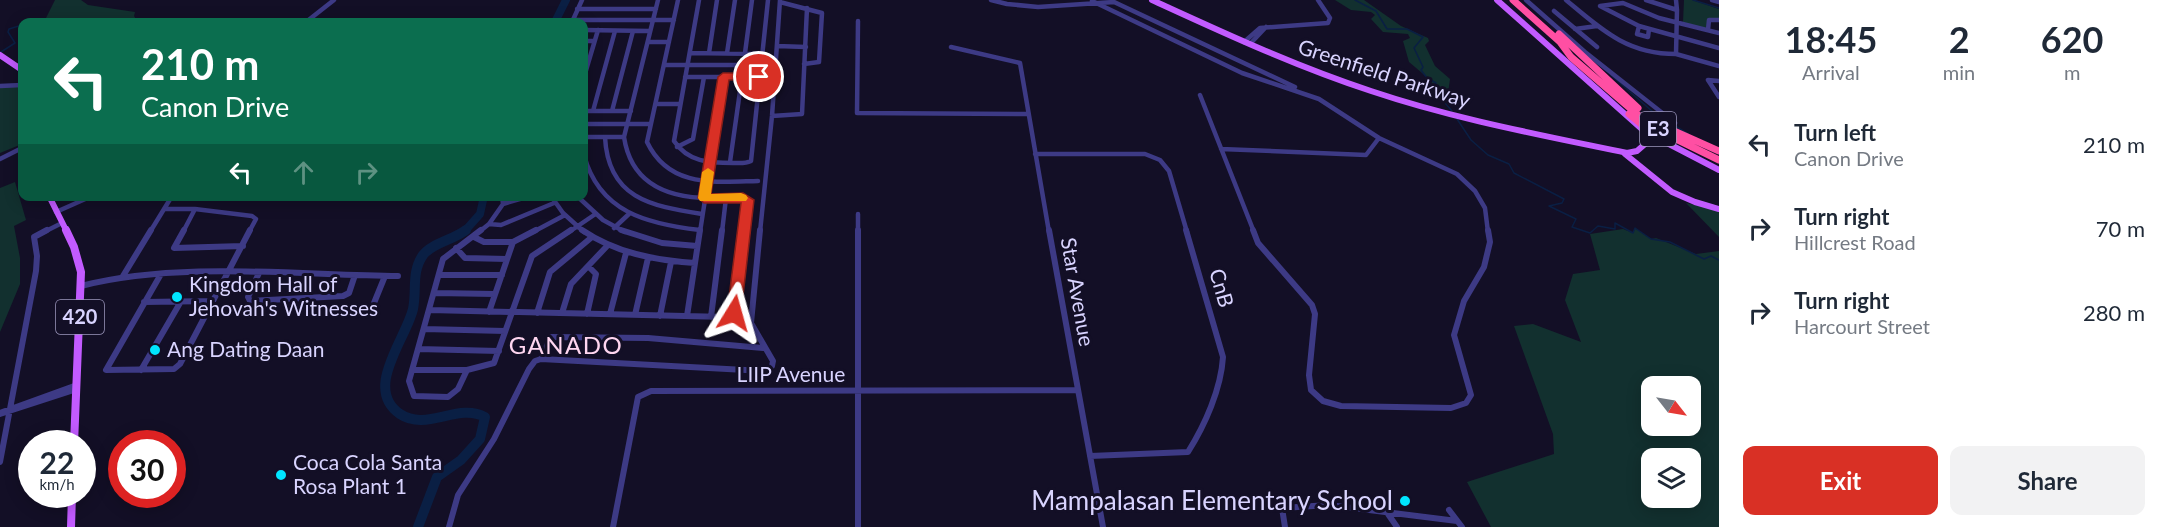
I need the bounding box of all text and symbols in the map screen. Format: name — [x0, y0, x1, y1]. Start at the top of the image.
text: 18:45 — [1785, 17, 1877, 61]
text: 2 — [1949, 17, 1970, 61]
text: 620 — [2041, 17, 2103, 61]
street label: Greenfield Parkway — [1295, 33, 1474, 112]
text: 210 m — [141, 39, 259, 89]
icon: left — [42, 42, 120, 120]
pin — [733, 51, 784, 102]
icon: arrive — [742, 60, 775, 93]
text: Arrival — [1802, 60, 1860, 84]
text: min — [1943, 60, 1975, 84]
text: m — [2064, 60, 2080, 84]
text: Canon Drive — [141, 90, 289, 123]
road number: E3 — [1640, 112, 1676, 146]
text: Turn left — [1794, 119, 1876, 146]
icon: left — [1743, 128, 1776, 161]
text: 210 m — [2083, 131, 2145, 158]
text: Canon Drive — [1794, 146, 1904, 170]
icon: left — [224, 156, 257, 189]
icon: ahead — [287, 156, 320, 189]
icon: right — [350, 156, 383, 189]
text: Turn right — [1794, 203, 1889, 230]
icon: right — [1743, 212, 1776, 245]
text: 70 m — [2096, 215, 2145, 242]
text: Hillcrest Road — [1794, 230, 1916, 254]
street label: Star Avenue — [1057, 235, 1100, 348]
street label: CnB — [1205, 265, 1240, 310]
place label: Kingdom Hall of Jehovah's Witnesses — [189, 271, 378, 320]
position arrow — [702, 281, 766, 345]
text: Turn right — [1794, 287, 1889, 314]
marker: Kingdom Hall of Jehovah's Witnesses — [170, 290, 184, 304]
icon: right — [1743, 296, 1776, 329]
text: 280 m — [2083, 299, 2145, 326]
road number: 420 — [56, 300, 104, 334]
text: Harcourt Street — [1794, 314, 1930, 338]
district label: GANADO — [509, 330, 623, 359]
place label: Ang Dating Daan — [167, 336, 324, 361]
marker: Ang Dating Daan — [148, 343, 162, 357]
street label: LIIP Avenue — [737, 361, 845, 386]
north arrow — [1641, 376, 1701, 436]
map controls — [1641, 376, 1701, 508]
speed limit sign: 30 — [108, 430, 186, 508]
text: 22 — [40, 444, 74, 480]
button: Exit — [1743, 446, 1938, 515]
button: Share — [1950, 446, 2145, 515]
button: layers — [1641, 448, 1701, 508]
place label: Coca Cola Santa Rosa Plant 1 — [293, 449, 442, 498]
marker: Coca Cola Santa Rosa Plant 1 — [274, 468, 288, 482]
text: km/h — [39, 475, 75, 493]
place label: Mampalasan Elementary School — [1031, 484, 1393, 516]
marker: Mampalasan Elementary School — [1398, 494, 1412, 508]

